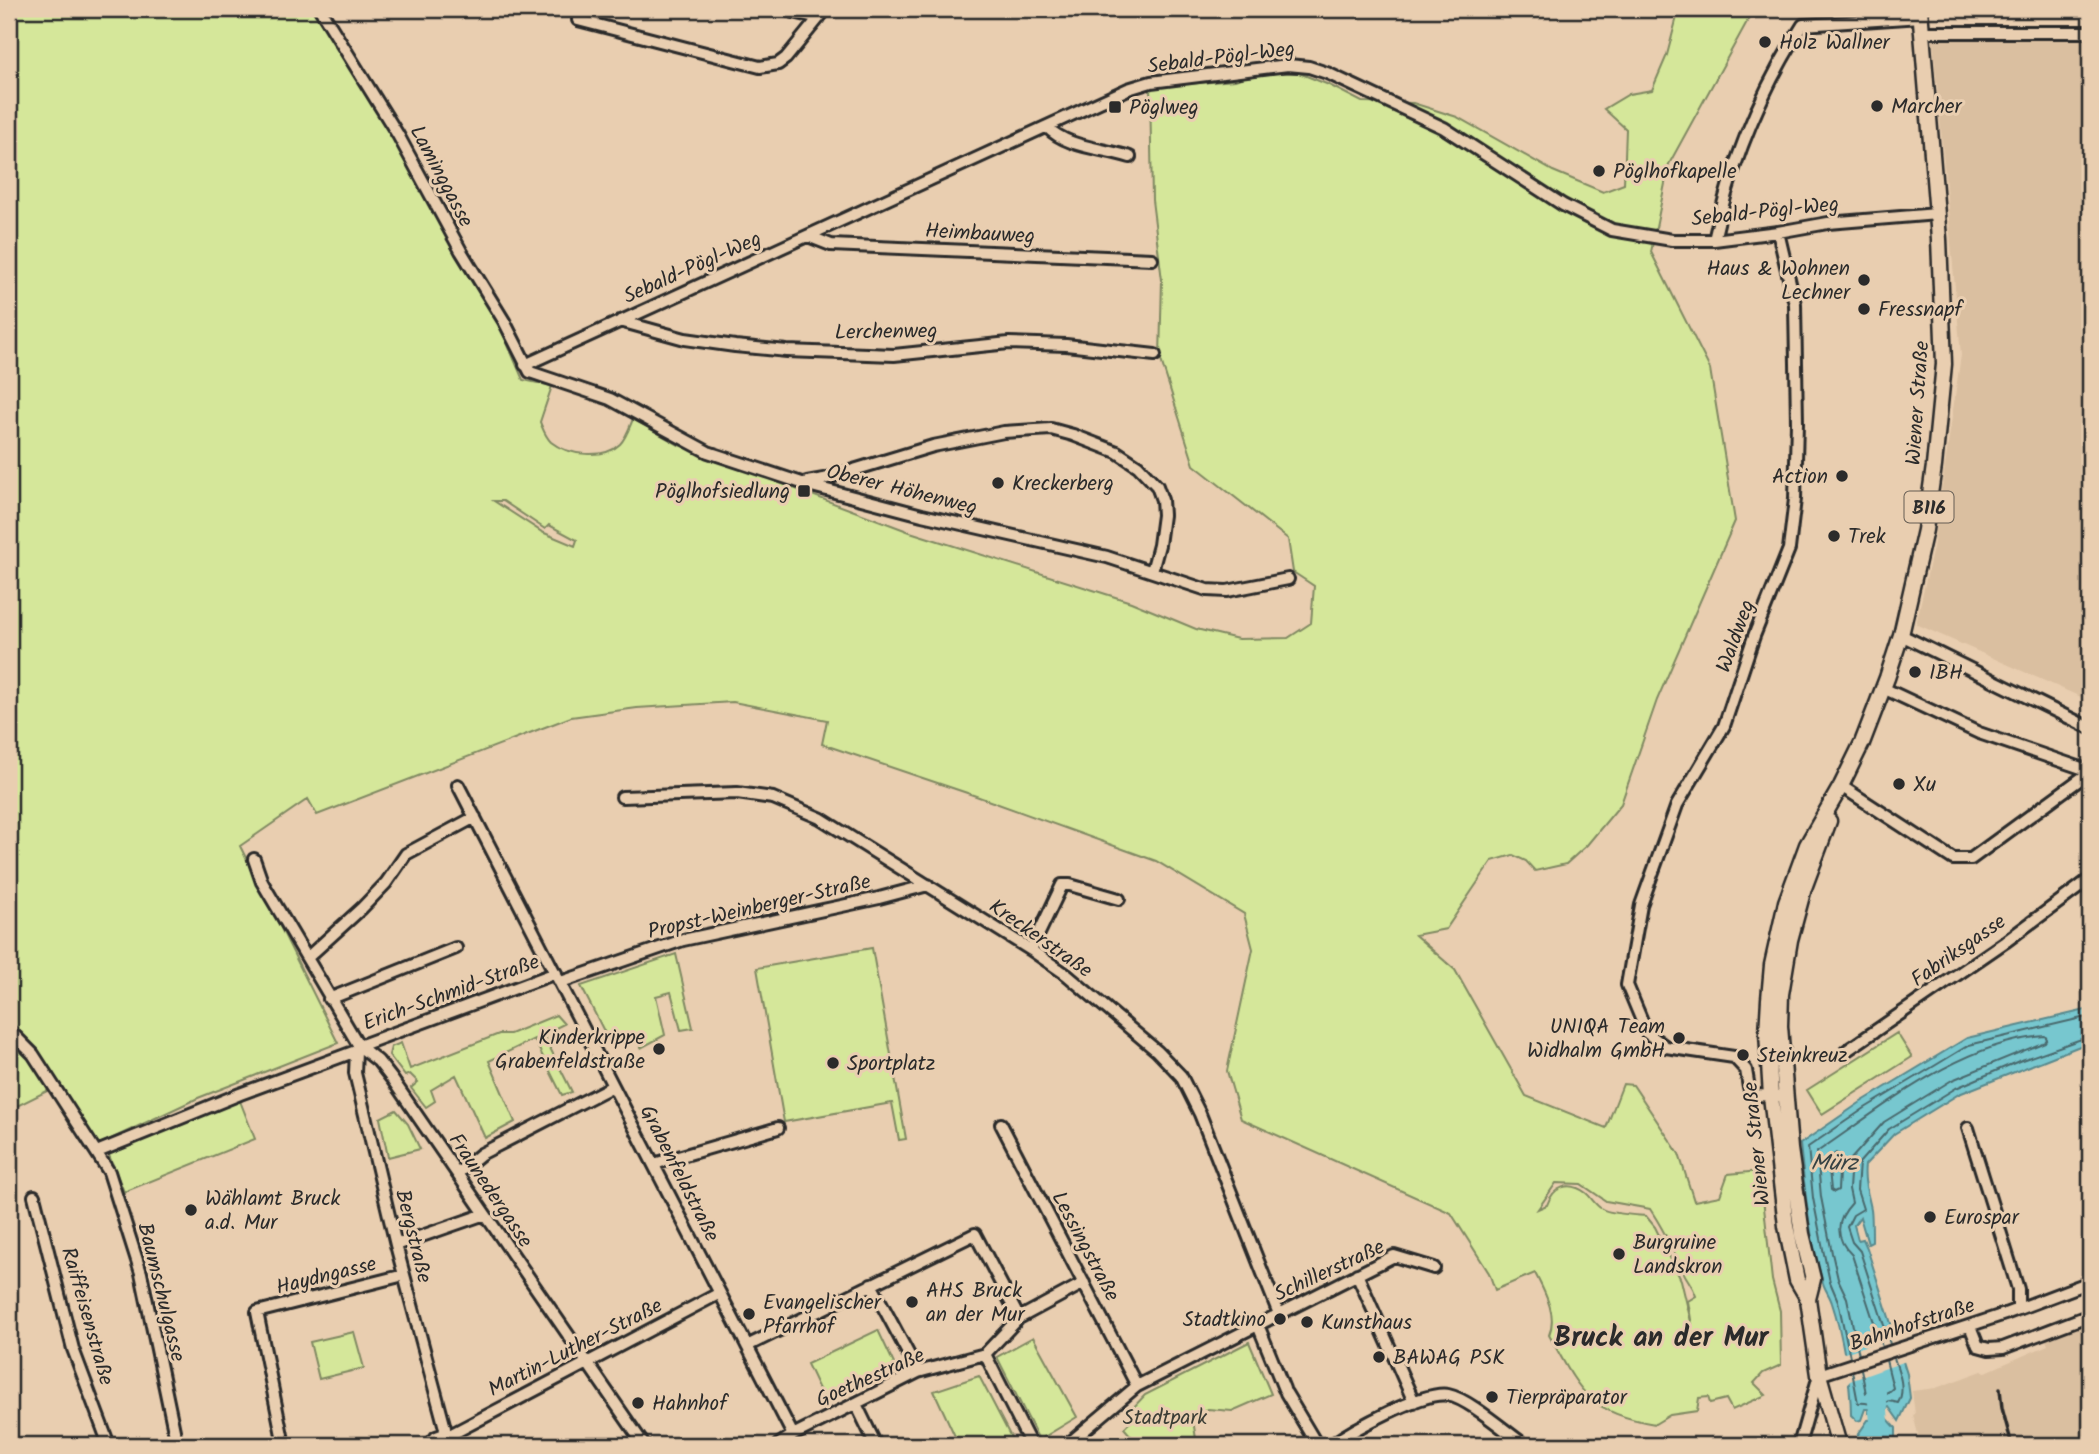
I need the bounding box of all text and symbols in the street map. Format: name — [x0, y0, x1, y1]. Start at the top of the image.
place label: Holz Wallner — [1779, 27, 1891, 60]
street label: Sebald-Pögl-Weg — [1146, 33, 1297, 84]
marker: Holz Wallner — [1757, 34, 1773, 50]
place label: Marcher — [1891, 91, 1962, 124]
place label: Pöglweg — [1129, 92, 1199, 125]
marker: Marcher — [1869, 98, 1885, 114]
marker: Pöglweg — [1107, 99, 1123, 115]
street label: Laminggasse — [400, 120, 482, 234]
place label: Pöglhofkapelle — [1613, 156, 1737, 189]
marker: Pöglhofkapelle — [1591, 163, 1607, 179]
street label: Sebald-Pögl-Weg — [1690, 188, 1841, 237]
street label: Heimbauweg — [924, 215, 1036, 254]
street label: Sebald-Pögl-Weg — [618, 223, 767, 314]
place label: Haus & Wohnen Lechner — [1706, 253, 1851, 310]
marker: Haus & Wohnen Lechner — [1856, 272, 1872, 288]
place label: Fressnapf — [1878, 294, 1964, 327]
marker: Fressnapf — [1856, 301, 1872, 317]
street label: Lerchenweg — [834, 315, 938, 350]
street label: Wiener Straße — [1898, 339, 1939, 466]
street label: Oberer Höhenweg — [823, 456, 980, 525]
place label: Action — [1772, 461, 1828, 494]
place label: Kreckerberg — [1012, 468, 1114, 501]
marker: Action — [1834, 468, 1850, 484]
marker: Kreckerberg — [990, 475, 1006, 491]
place label: Pöglhofsiedlung — [655, 476, 790, 509]
marker: Pöglhofsiedlung — [796, 483, 812, 499]
road number: B116 — [1904, 492, 1954, 522]
place label: Trek — [1848, 521, 1886, 554]
marker: Trek — [1826, 528, 1842, 544]
street label: Waldweg — [1708, 595, 1765, 678]
place label: IBH — [1929, 657, 1963, 690]
marker: IBH — [1907, 664, 1923, 680]
place label: Xu — [1913, 769, 1936, 802]
marker: Xu — [1891, 776, 1907, 792]
street label: Propst-Weinberger-Straße — [645, 866, 875, 949]
street label: Kreckerstraße — [982, 891, 1099, 987]
street label: Fabriksgasse — [1904, 906, 2014, 996]
street label: Erich-Schmid-Straße — [359, 946, 545, 1041]
place label: UNIQA Team Widhalm GmbH — [1527, 1011, 1665, 1068]
place label: Kinderkrippe Grabenfeldstraße — [495, 1022, 646, 1079]
marker: UNIQA Team Widhalm GmbH — [1671, 1030, 1687, 1046]
place label: Steinkreuz — [1757, 1040, 1848, 1073]
marker: Kinderkrippe Grabenfeldstraße — [651, 1041, 667, 1057]
marker: Steinkreuz — [1735, 1047, 1751, 1063]
place label: Sportplatz — [847, 1048, 935, 1081]
marker: Sportplatz — [825, 1055, 841, 1071]
street label: Wiener Straße — [1735, 1080, 1780, 1208]
street label: Grabenfeldstraße — [630, 1099, 728, 1248]
street label: Fraunedergasse — [439, 1127, 541, 1255]
water label: Mürz — [1811, 1146, 1859, 1182]
place label: Wählamt Bruck a.d. Mur — [205, 1183, 341, 1240]
street label: Bergstraße — [385, 1186, 440, 1287]
street label: Lessingstraße — [1042, 1186, 1128, 1308]
marker: Wählamt Bruck a.d. Mur — [183, 1202, 199, 1218]
place label: Eurospar — [1944, 1202, 2020, 1235]
marker: Eurospar — [1922, 1209, 1938, 1225]
street label: Baumschulgasse — [127, 1219, 194, 1366]
place label: Burgruine Landskron — [1633, 1227, 1722, 1284]
street label: Schillerstraße — [1269, 1231, 1391, 1311]
street label: Raiffeisenstraße — [51, 1243, 122, 1390]
marker: Burgruine Landskron — [1611, 1246, 1627, 1262]
street label: Haydngasse — [273, 1248, 381, 1305]
place label: AHS Bruck an der Mur — [926, 1275, 1025, 1332]
place label: Evangelischer Pfarrhof — [763, 1287, 882, 1344]
street label: Bahnhofstraße — [1846, 1289, 1980, 1361]
street label: Martin-Luther-Straße — [483, 1290, 669, 1407]
marker: AHS Bruck an der Mur — [904, 1294, 920, 1310]
place label: Stadtkino — [1183, 1304, 1266, 1337]
marker: Evangelischer Pfarrhof — [741, 1306, 757, 1322]
place label: Kunsthaus — [1321, 1307, 1412, 1340]
marker: Stadtkino — [1272, 1311, 1288, 1327]
marker: Kunsthaus — [1299, 1314, 1315, 1330]
district label: Bruck an der Mur — [1554, 1316, 1770, 1361]
street label: Goethestraße — [811, 1339, 931, 1417]
place label: BAWAG PSK — [1393, 1342, 1505, 1375]
marker: BAWAG PSK — [1371, 1349, 1387, 1365]
place label: Tierpräparator — [1506, 1382, 1628, 1415]
place label: Hahnhof — [652, 1388, 729, 1421]
marker: Tierpräparator — [1484, 1389, 1500, 1405]
marker: Hahnhof — [630, 1395, 646, 1411]
park label: Stadtpark — [1123, 1402, 1207, 1435]

